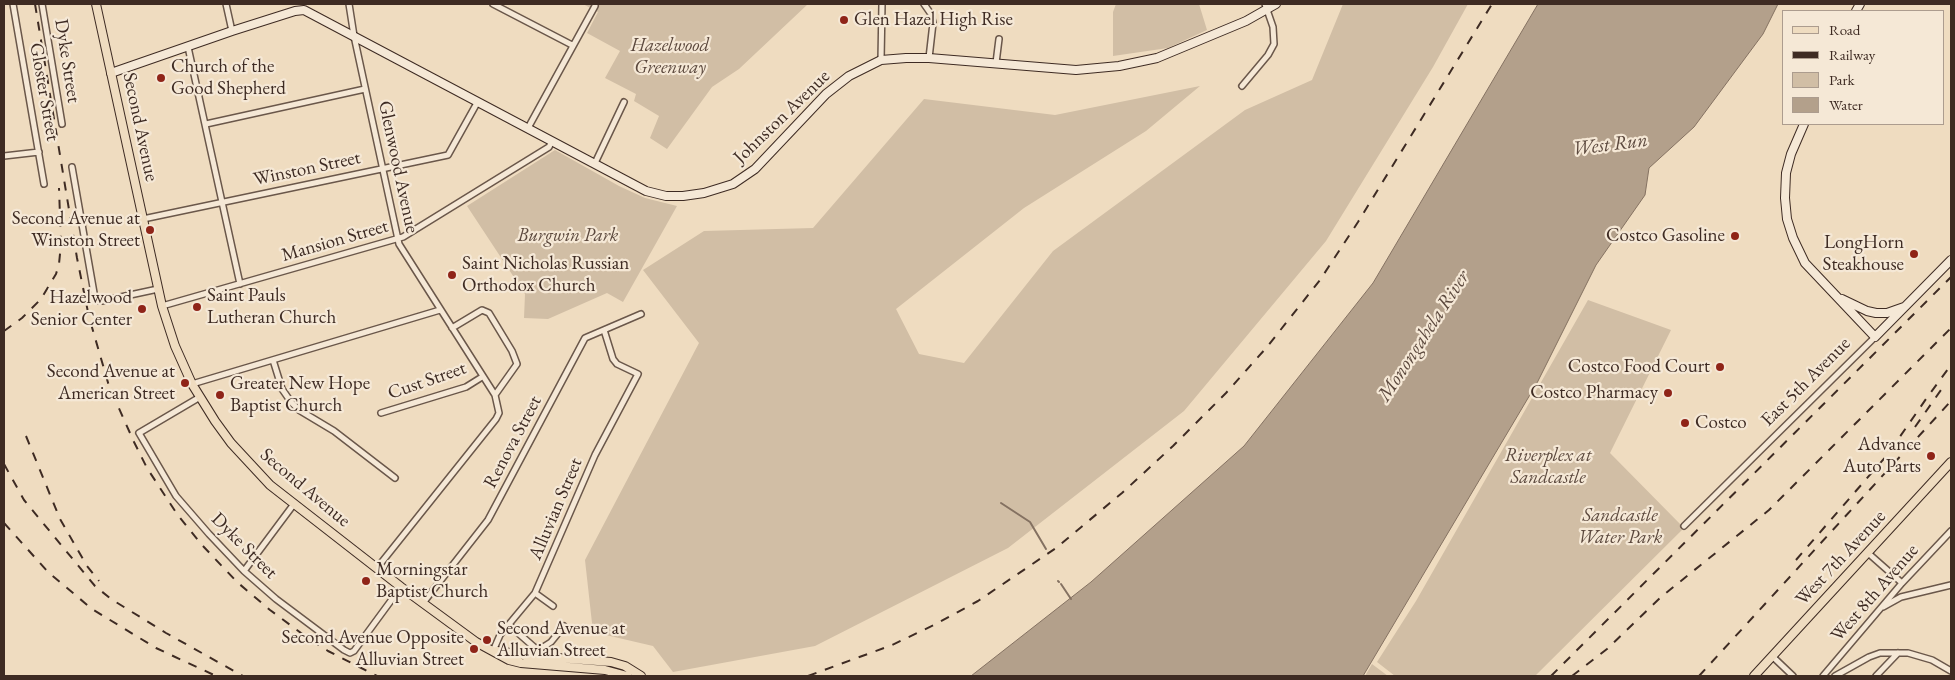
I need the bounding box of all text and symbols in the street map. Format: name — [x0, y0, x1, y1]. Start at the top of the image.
place label: Glen Hazel High Rise — [854, 9, 1013, 31]
legend — [1782, 10, 1945, 125]
marker: Glen Hazel High Rise — [838, 14, 850, 26]
street label: Dyke Street — [49, 17, 85, 105]
text: Road — [1829, 20, 1860, 39]
park label: Hazelwood Greenway — [631, 35, 709, 79]
street label: Gloster Street — [24, 41, 64, 143]
text: Railway — [1829, 45, 1875, 64]
place label: Church of the Good Shepherd — [171, 56, 286, 100]
street label: Johnston Avenue — [729, 65, 835, 169]
street label: Second Avenue — [117, 70, 163, 184]
text: Park — [1829, 70, 1855, 89]
marker: Church of the Good Shepherd — [155, 72, 167, 84]
text: Water — [1829, 95, 1863, 114]
street label: Glenwood Avenue — [373, 99, 423, 235]
water label: West Run — [1571, 128, 1649, 162]
street label: Winston Street — [251, 147, 363, 191]
place label: Second Avenue at Winston Street — [12, 208, 140, 252]
street label: Mansion Street — [279, 215, 391, 267]
marker: Second Avenue at Winston Street — [144, 224, 156, 236]
park label: Burgwin Park — [518, 225, 618, 247]
place label: Costco Gasoline — [1606, 225, 1725, 247]
marker: Costco Gasoline — [1729, 230, 1741, 242]
place label: LongHorn Steakhouse — [1823, 232, 1904, 276]
marker: LongHorn Steakhouse — [1908, 248, 1920, 260]
place label: Saint Nicholas Russian Orthodox Church — [462, 253, 629, 297]
water label: Monongahela River — [1373, 266, 1475, 406]
marker: Saint Nicholas Russian Orthodox Church — [446, 269, 458, 281]
place label: Saint Pauls Lutheran Church — [207, 285, 336, 329]
place label: Hazelwood Senior Center — [31, 287, 132, 331]
marker: Saint Pauls Lutheran Church — [191, 301, 203, 313]
marker: Hazelwood Senior Center — [136, 303, 148, 315]
street label: East 5th Avenue — [1757, 333, 1855, 431]
place label: Costco Food Court — [1568, 356, 1710, 378]
street label: Cust Street — [385, 357, 469, 405]
place label: Second Avenue at American Street — [47, 361, 175, 405]
marker: Costco Food Court — [1714, 361, 1726, 373]
place label: Greater New Hope Baptist Church — [230, 373, 370, 417]
marker: Second Avenue at American Street — [179, 377, 191, 389]
place label: Costco Pharmacy — [1530, 382, 1658, 404]
marker: Costco Pharmacy — [1662, 387, 1674, 399]
marker: Greater New Hope Baptist Church — [214, 389, 226, 401]
street label: Renova Street — [479, 392, 547, 492]
place label: Costco — [1695, 412, 1747, 434]
marker: Costco — [1679, 417, 1691, 429]
place label: Advance Auto Parts — [1843, 434, 1921, 478]
street label: Second Avenue — [255, 444, 355, 532]
park label: Riverplex at Sandcastle — [1505, 445, 1591, 489]
marker: Advance Auto Parts — [1925, 450, 1937, 462]
street label: Alluvian Street — [524, 455, 588, 563]
park label: Sandcastle Water Park — [1578, 505, 1662, 549]
street label: West 7th Avenue — [1791, 506, 1891, 610]
street label: Dyke Street — [206, 508, 282, 584]
street label: West 8th Avenue — [1826, 539, 1924, 647]
place label: Morningstar Baptist Church — [376, 559, 488, 603]
marker: Morningstar Baptist Church — [360, 575, 372, 587]
place label: Second Avenue at Alluvian Street — [497, 618, 625, 662]
place label: Second Avenue Opposite Alluvian Street — [282, 627, 464, 671]
marker: Second Avenue at Alluvian Street — [481, 634, 493, 646]
marker: Second Avenue Opposite Alluvian Street — [468, 643, 480, 655]

